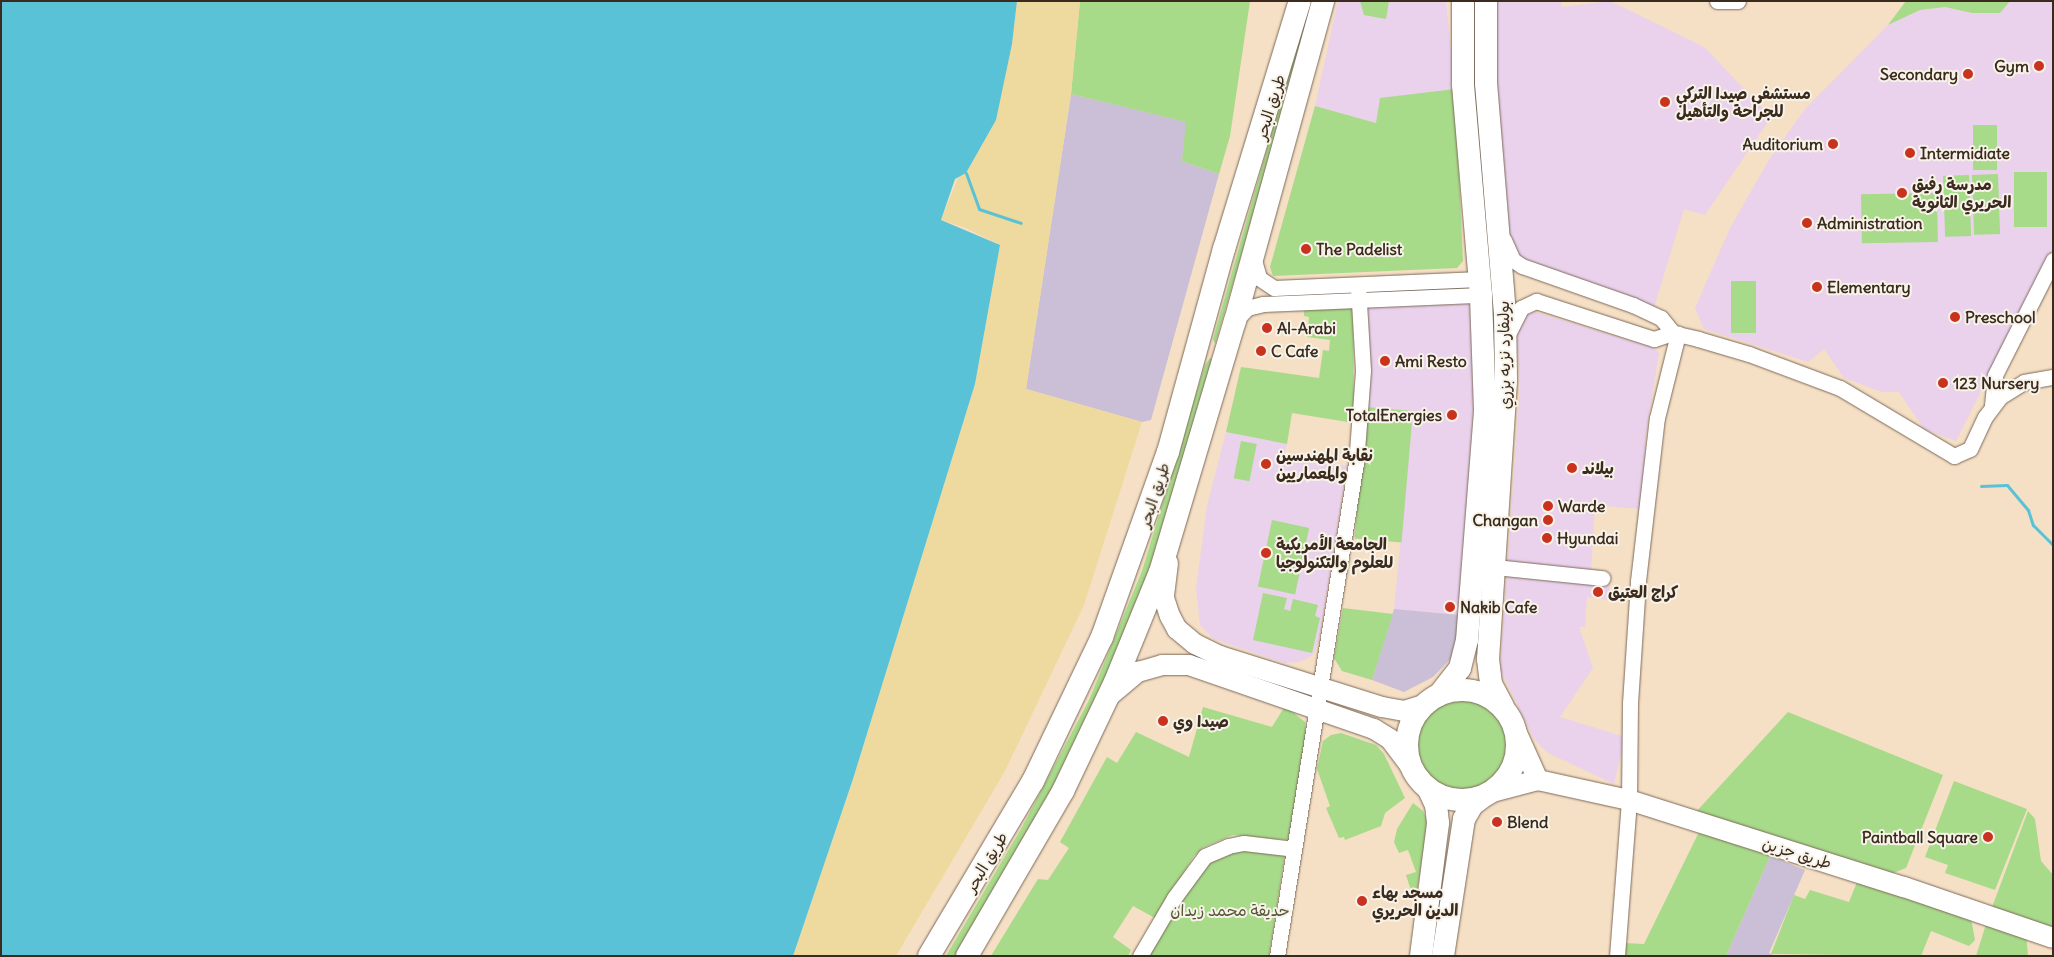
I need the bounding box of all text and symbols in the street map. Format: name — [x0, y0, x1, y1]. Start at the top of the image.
place label: Gym — [1994, 56, 2029, 76]
marker: Gym — [2033, 60, 2045, 72]
place label: Secondary — [1880, 64, 1958, 84]
marker: Secondary — [1962, 68, 1974, 80]
street label: طريق البحر — [1251, 72, 1289, 142]
place label: مستشفى صيدا التركي للجراحة والتأهيل — [1676, 83, 1811, 121]
marker: مستشفى صيدا التركي للجراحة والتأهيل — [1658, 95, 1672, 109]
place label: Auditorium — [1743, 134, 1823, 154]
marker: Auditorium — [1827, 138, 1839, 150]
place label: Intermidiate — [1920, 143, 2010, 163]
marker: Intermidiate — [1904, 147, 1916, 159]
place label: مدرسة رفيق الحريري الثانوية — [1912, 174, 2011, 212]
marker: مدرسة رفيق الحريري الثانوية — [1896, 187, 1908, 199]
place label: Administration — [1817, 213, 1923, 233]
marker: Administration — [1801, 217, 1813, 229]
place label: The Padelist — [1316, 239, 1402, 259]
marker: The Padelist — [1300, 243, 1312, 255]
place label: Elementary — [1827, 277, 1911, 297]
marker: Elementary — [1811, 281, 1823, 293]
street label: بوليفارد نزيه بزري — [1493, 300, 1515, 410]
place label: Preschool — [1965, 307, 2036, 327]
marker: Preschool — [1949, 311, 1961, 323]
place label: Al-Arabi — [1277, 318, 1336, 338]
marker: Al-Arabi — [1261, 322, 1273, 334]
place label: C Cafe — [1271, 341, 1318, 361]
marker: C Cafe — [1255, 345, 1267, 357]
place label: Ami Resto — [1395, 351, 1467, 371]
marker: Ami Resto — [1379, 355, 1391, 367]
place label: 123 Nursery — [1953, 373, 2039, 393]
marker: 123 Nursery — [1937, 377, 1949, 389]
place label: TotalEnergies — [1346, 405, 1442, 425]
marker: TotalEnergies — [1446, 409, 1458, 421]
place label: نقابة المهندسين والمعماريين — [1276, 445, 1373, 483]
marker: نقابة المهندسين والمعماريين — [1260, 458, 1272, 470]
place label: بيلاند — [1582, 458, 1614, 478]
street label: طريق البحر — [1134, 460, 1174, 530]
marker: بيلاند — [1566, 462, 1578, 474]
place label: Warde — [1558, 496, 1605, 516]
marker: Warde — [1542, 500, 1554, 512]
place label: Changan — [1473, 510, 1538, 530]
marker: Changan — [1542, 514, 1554, 526]
place label: Hyundai — [1557, 528, 1618, 548]
marker: Hyundai — [1541, 532, 1553, 544]
place label: الجامعة الأمريكية للعلوم والتكنولوجيا — [1276, 534, 1393, 572]
marker: الجامعة الأمريكية للعلوم والتكنولوجيا — [1260, 547, 1272, 559]
place label: كراج العتيق — [1608, 582, 1678, 602]
marker: كراج العتيق — [1592, 586, 1604, 598]
place label: Nakib Cafe — [1460, 597, 1537, 617]
marker: Nakib Cafe — [1444, 601, 1456, 613]
place label: صيدا وي — [1173, 711, 1229, 731]
marker: صيدا وي — [1157, 715, 1169, 727]
place label: Blend — [1507, 812, 1548, 832]
marker: Blend — [1491, 816, 1503, 828]
place label: Paintball Square — [1862, 827, 1978, 847]
street label: طريق البحر — [960, 828, 1012, 896]
marker: Paintball Square — [1982, 831, 1994, 843]
street label: طريق جزين — [1760, 833, 1834, 873]
place label: مسجد بهاء الدين الحريري — [1372, 882, 1458, 920]
marker: مسجد بهاء الدين الحريري — [1356, 895, 1368, 907]
park label: حديقة محمد زيدان — [1170, 900, 1290, 920]

